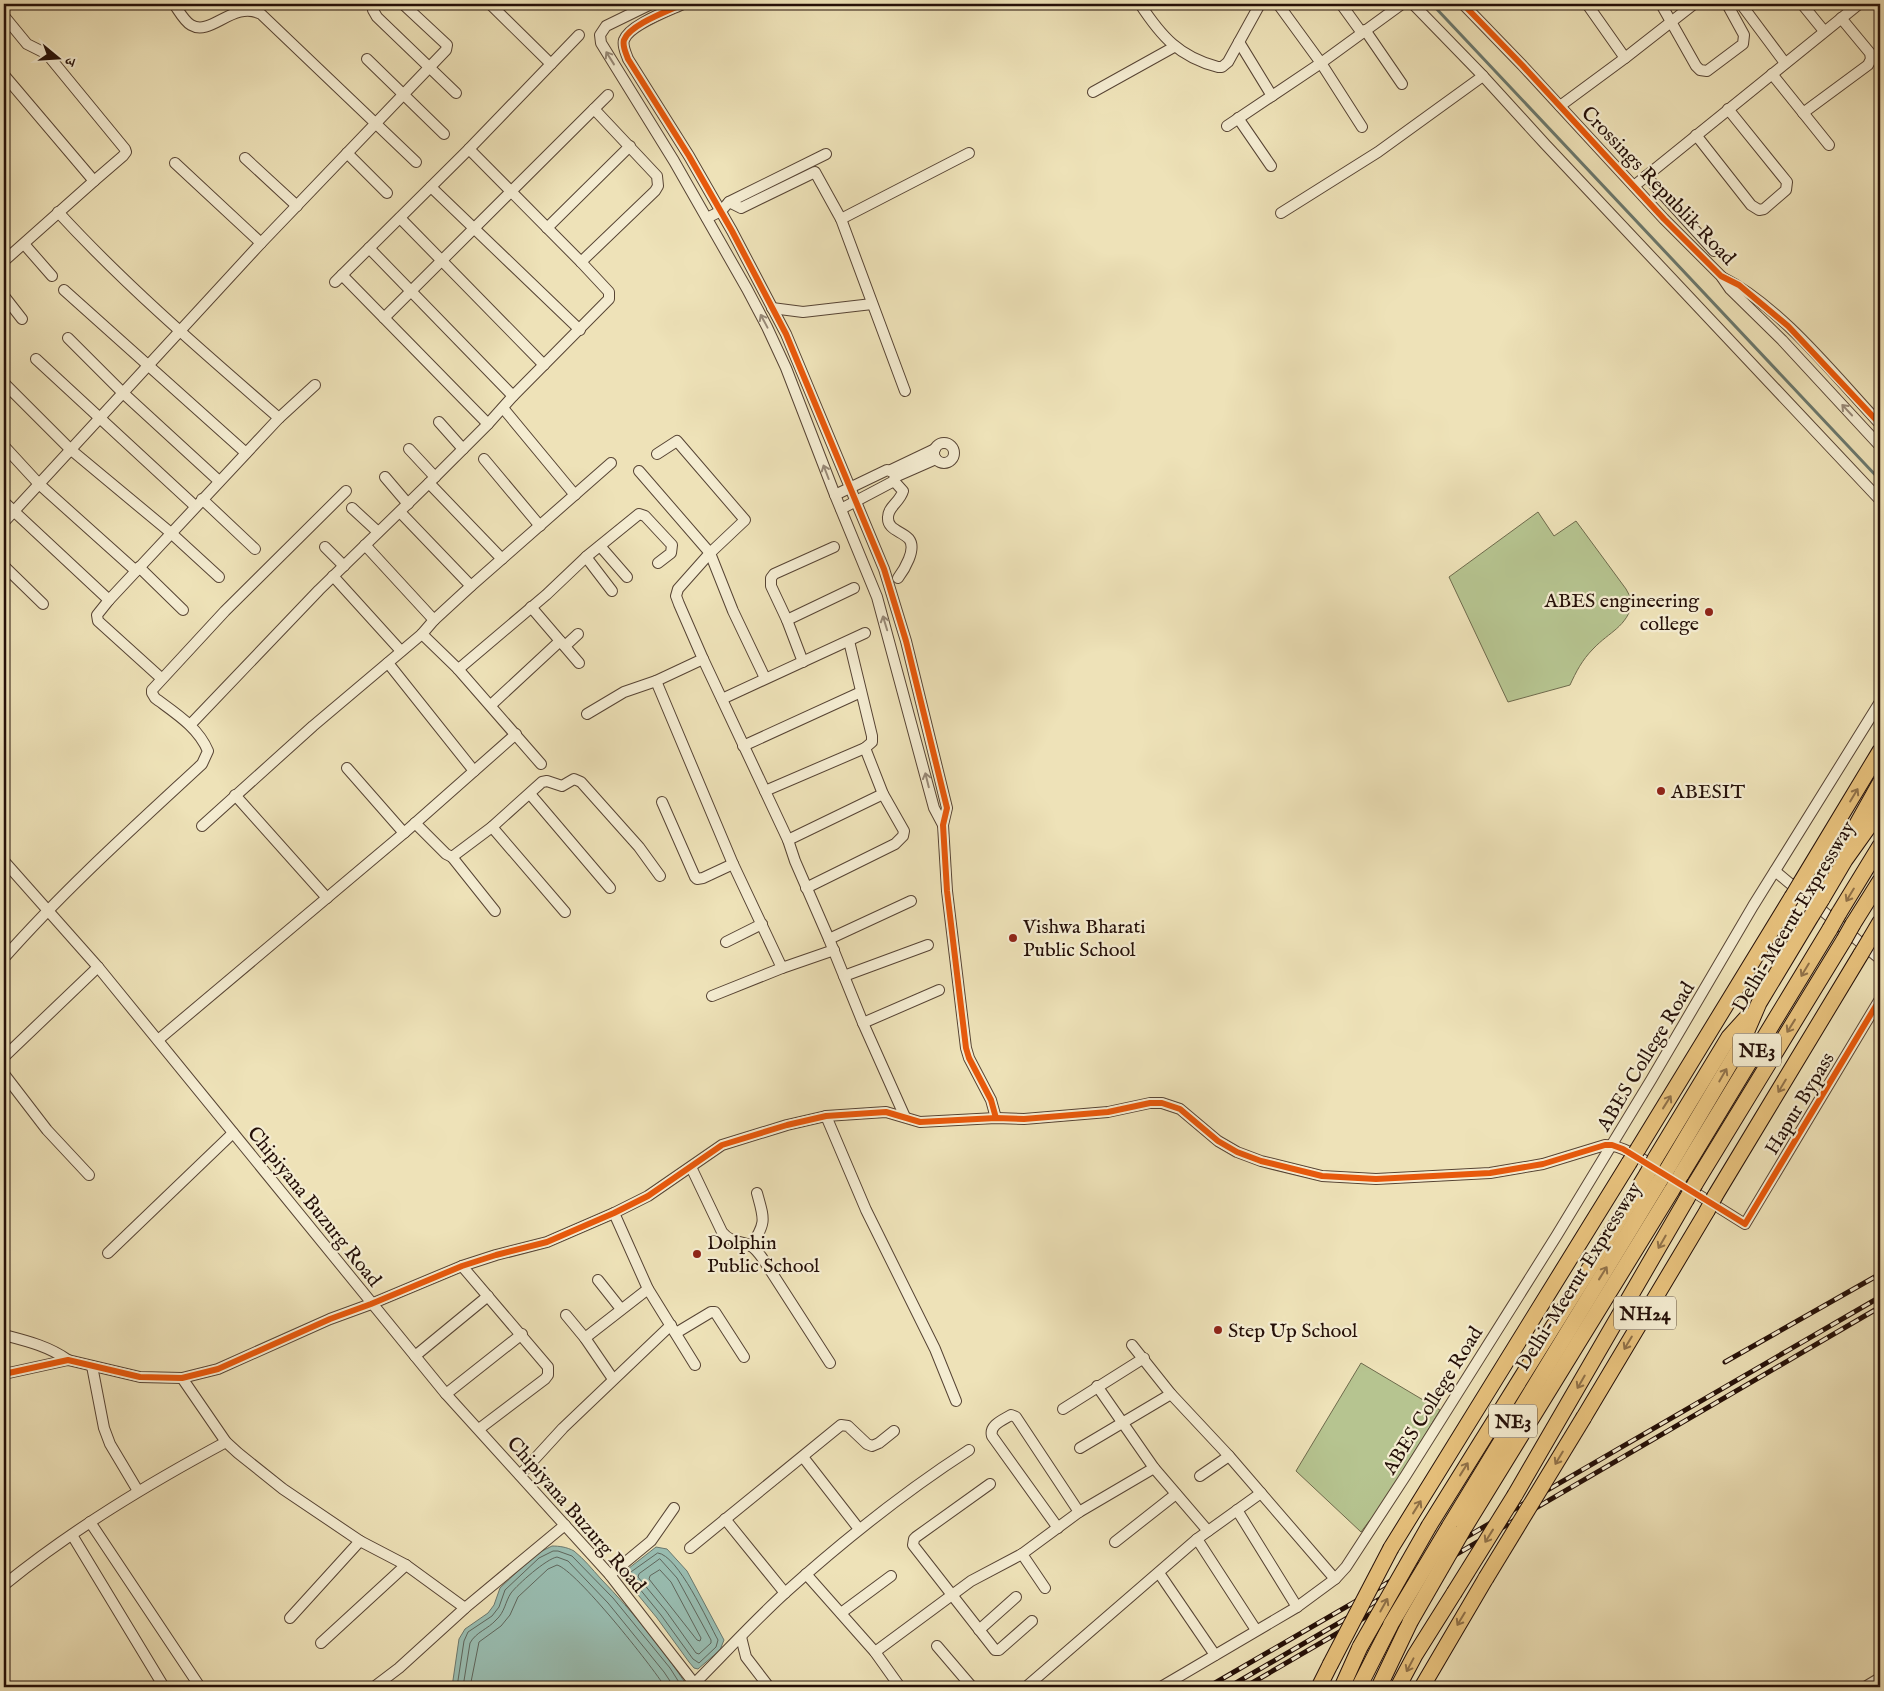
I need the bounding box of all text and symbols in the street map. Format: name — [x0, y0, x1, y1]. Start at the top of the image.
north arrow — [32, 32, 82, 82]
one-way arrow — [604, 51, 614, 65]
text: उ — [59, 55, 79, 69]
street label: Crossings Republik Road — [1575, 101, 1741, 271]
one-way arrow — [759, 314, 768, 329]
one-way arrow — [1841, 404, 1853, 416]
one-way arrow — [821, 464, 830, 480]
place label: ABES engineering college — [1544, 589, 1700, 637]
marker: ABES engineering college — [1703, 606, 1715, 618]
one-way arrow — [880, 615, 890, 631]
one-way arrow — [922, 772, 931, 788]
place label: ABESIT — [1670, 780, 1745, 805]
marker: ABESIT — [1655, 785, 1667, 797]
one-way arrow — [1849, 789, 1859, 803]
street label: Delhi-Meerut Expressway — [1727, 817, 1861, 1017]
one-way arrow — [1845, 887, 1855, 901]
place label: Vishwa Bharati Public School — [1022, 915, 1146, 963]
marker: Vishwa Bharati Public School — [1007, 932, 1019, 944]
one-way arrow — [1799, 963, 1809, 977]
street label: ABES College Road — [1591, 977, 1701, 1137]
one-way arrow — [1785, 1019, 1795, 1033]
road number: NE3 — [1733, 1034, 1781, 1066]
street label: Hapur Bypass — [1760, 1048, 1841, 1160]
one-way arrow — [1718, 1068, 1728, 1083]
one-way arrow — [1776, 1079, 1786, 1093]
one-way arrow — [1662, 1095, 1672, 1109]
street label: Chipiyana Buzurg Road — [241, 1122, 386, 1292]
street label: Delhi-Meerut Expressway — [1511, 1177, 1648, 1376]
place label: Dolphin Public School — [707, 1231, 820, 1279]
one-way arrow — [1656, 1234, 1666, 1248]
marker: Dolphin Public School — [691, 1248, 703, 1260]
one-way arrow — [1598, 1267, 1608, 1281]
road number: NH24 — [1614, 1296, 1676, 1330]
place label: Step Up School — [1228, 1319, 1358, 1344]
street label: ABES College Road — [1377, 1322, 1489, 1480]
marker: Step Up School — [1212, 1324, 1224, 1336]
one-way arrow — [1623, 1335, 1633, 1350]
one-way arrow — [1575, 1375, 1585, 1389]
road number: NE3 — [1489, 1404, 1537, 1438]
street label: Chipiyana Buzurg Road — [501, 1432, 651, 1599]
one-way arrow — [1553, 1451, 1563, 1465]
one-way arrow — [1459, 1463, 1469, 1477]
one-way arrow — [1412, 1500, 1422, 1514]
one-way arrow — [1483, 1529, 1493, 1543]
one-way arrow — [1379, 1598, 1389, 1612]
one-way arrow — [1456, 1612, 1466, 1626]
one-way arrow — [1405, 1657, 1415, 1672]

